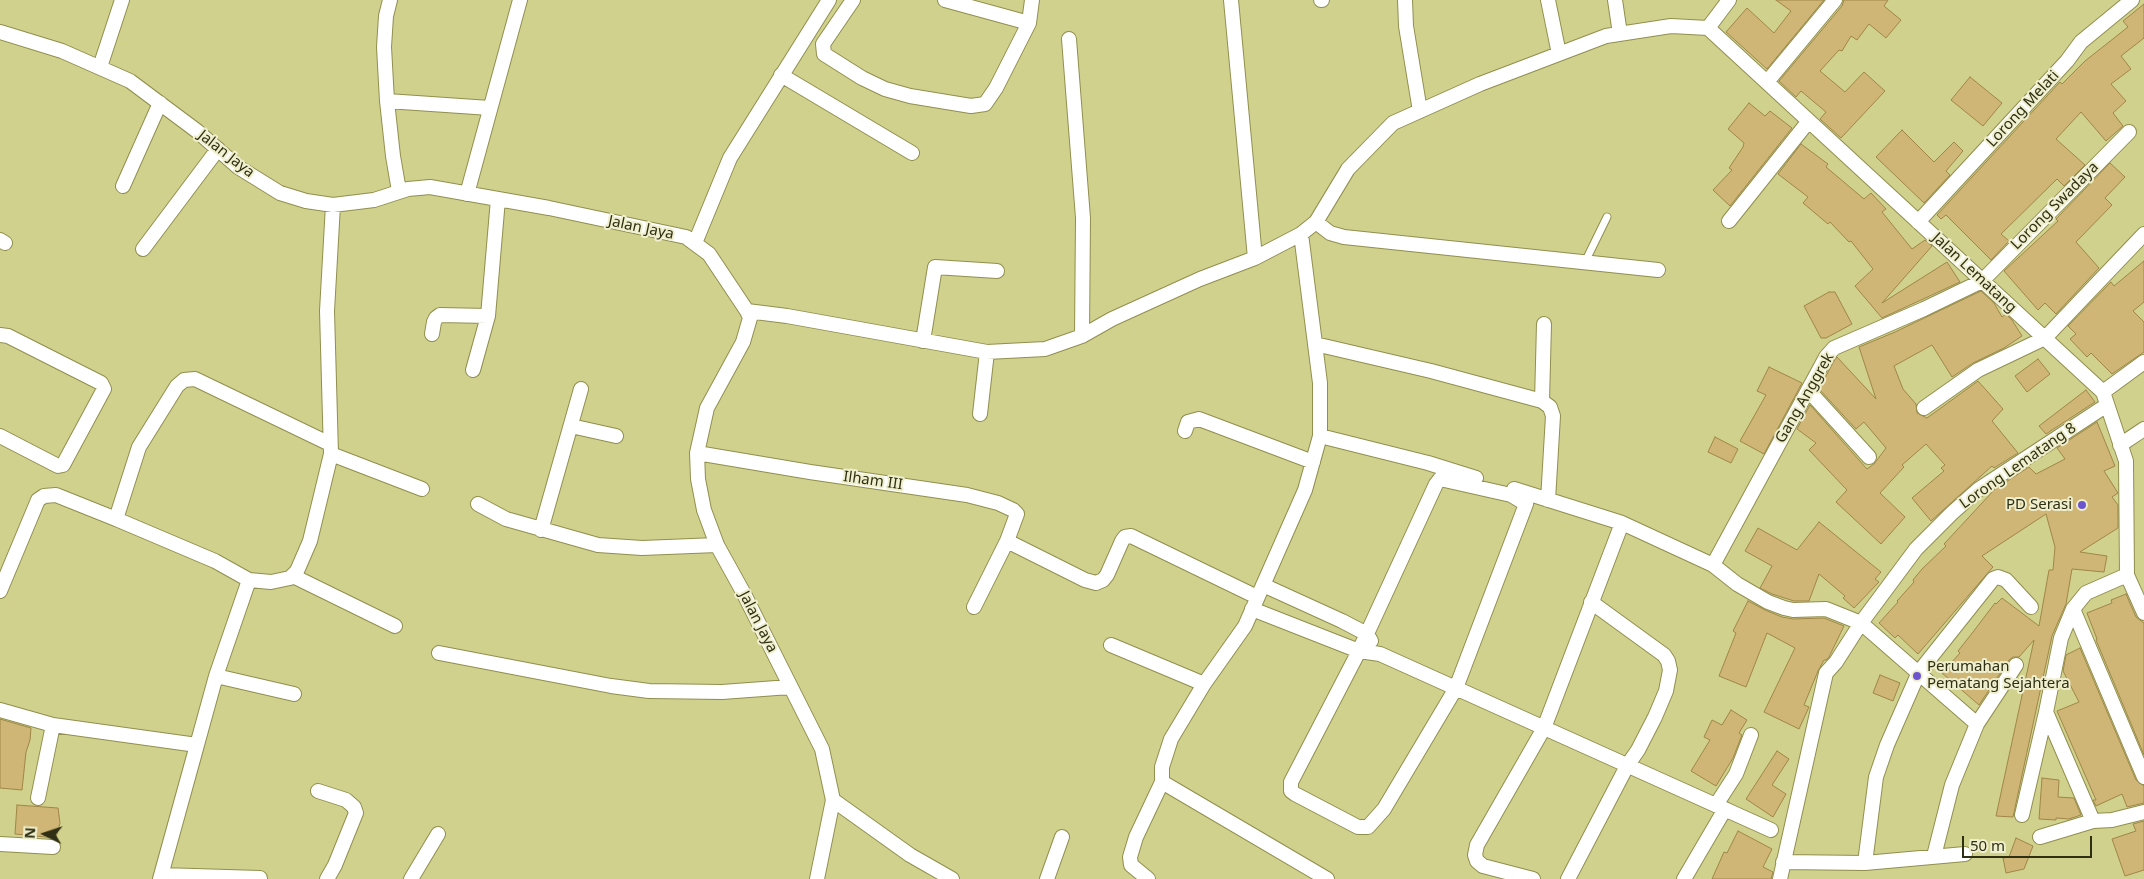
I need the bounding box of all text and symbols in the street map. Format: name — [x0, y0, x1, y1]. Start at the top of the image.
street label: Lorong Melati — [1983, 67, 2063, 151]
street label: Jalan Jaya — [194, 126, 258, 182]
street label: Lorong Swadaya — [2007, 158, 2103, 254]
street label: Jalan Jaya — [607, 212, 675, 244]
street label: Jalan Lematang — [1928, 229, 2020, 317]
street label: Gang Anggrek — [1772, 350, 1838, 446]
street label: Lorong Lematang 8 — [1956, 419, 2080, 513]
street label: Ilham III — [842, 468, 904, 494]
place label: PD Serasi — [2006, 496, 2072, 514]
marker: PD Serasi — [2076, 499, 2088, 511]
street label: Jalan Jaya — [735, 588, 781, 656]
place label: Perumahan Pematang Sejahtera — [1927, 658, 2070, 693]
marker: Perumahan Pematang Sejahtera — [1911, 670, 1923, 682]
north arrow — [20, 809, 70, 859]
scale bar — [1964, 826, 2094, 858]
text: N — [20, 827, 39, 839]
text: 50 m — [1970, 835, 2005, 855]

